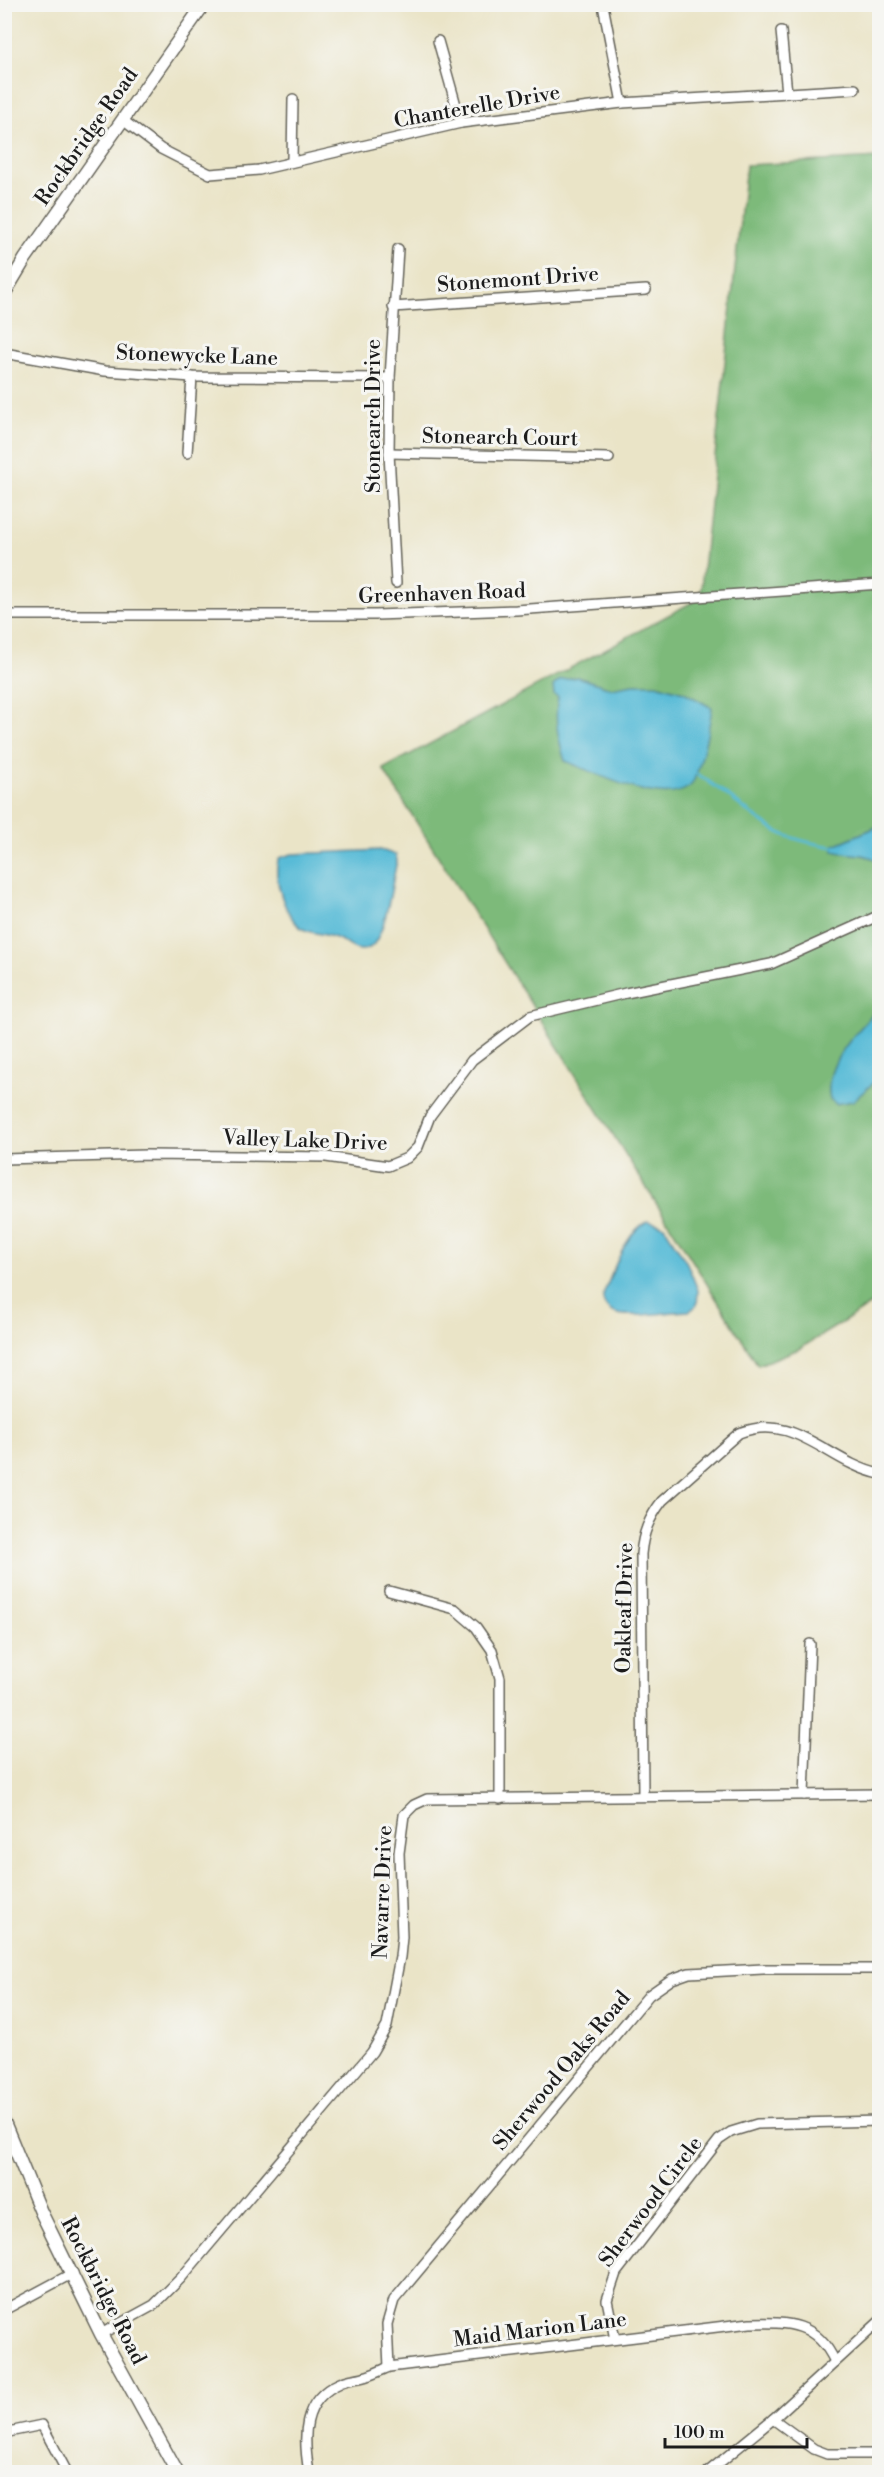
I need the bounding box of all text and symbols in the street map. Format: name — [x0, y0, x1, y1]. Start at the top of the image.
street label: Rockbridge Road — [30, 63, 144, 211]
street label: Chanterelle Drive — [392, 80, 562, 134]
street label: Stonemont Drive — [436, 261, 600, 299]
street label: Stonearch Drive — [361, 339, 387, 493]
street label: Stonewycke Lane — [115, 340, 279, 372]
street label: Stonearch Court — [422, 424, 579, 452]
street label: Greenhaven Road — [358, 578, 526, 610]
street label: Valley Lake Drive — [221, 1125, 388, 1157]
street label: Oakleaf Drive — [611, 1542, 639, 1674]
street label: Navarre Drive — [368, 1825, 398, 1959]
street label: Sherwood Oaks Road — [488, 1986, 636, 2156]
street label: Sherwood Circle — [593, 2132, 709, 2272]
street label: Rockbridge Road — [55, 2213, 151, 2369]
street label: Maid Marion Lane — [452, 2306, 628, 2354]
scale bar — [665, 2411, 808, 2449]
text: 100 m — [674, 2421, 725, 2444]

